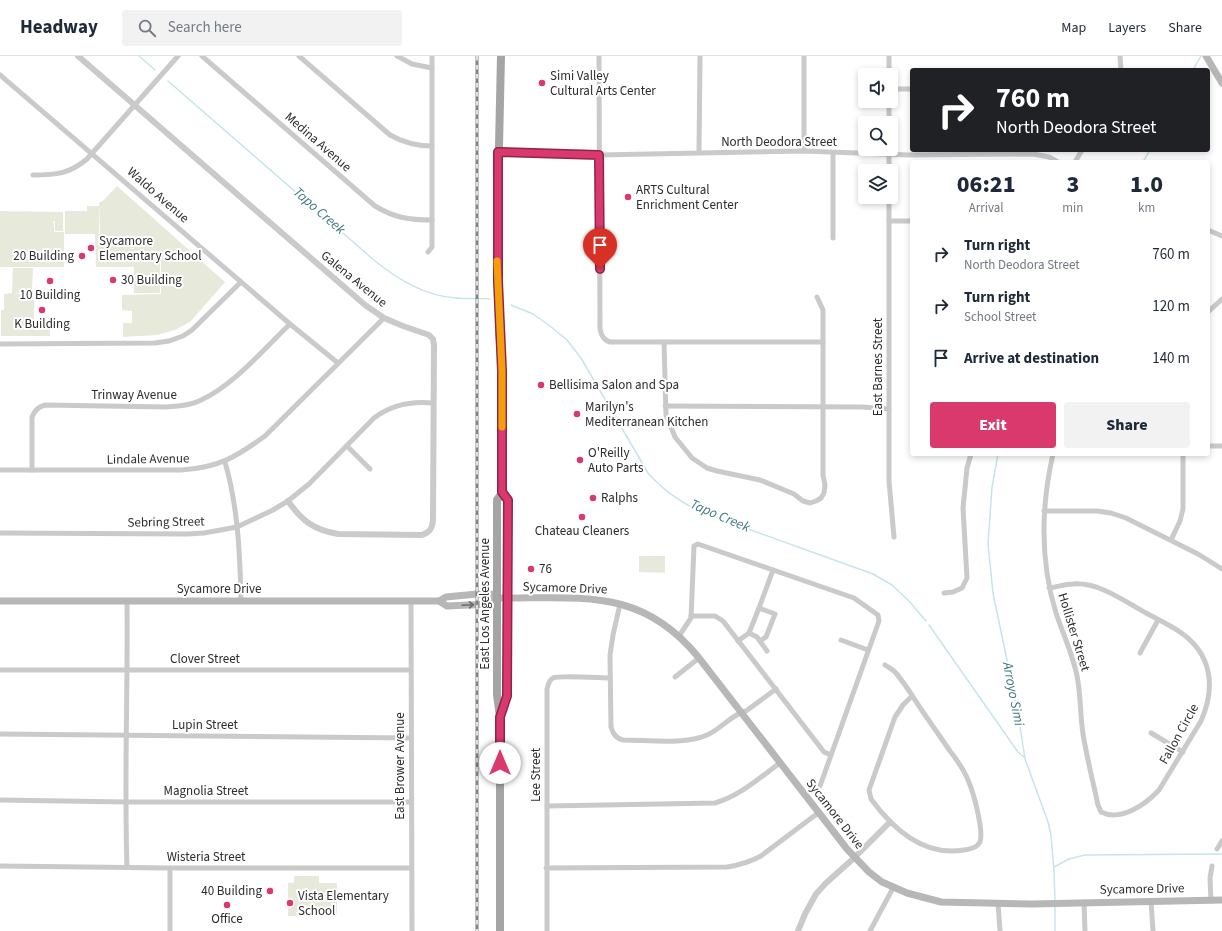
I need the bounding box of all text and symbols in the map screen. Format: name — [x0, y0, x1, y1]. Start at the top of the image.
search box — [122, 10, 402, 46]
text: Headway — [20, 14, 98, 41]
icon: search — [136, 17, 158, 39]
text: Search here — [168, 17, 242, 38]
text: Map — [1061, 18, 1086, 38]
text: Layers — [1108, 18, 1146, 38]
text: Share — [1168, 18, 1202, 38]
place label: Simi Valley Cultural Arts Center — [550, 67, 656, 100]
map controls — [858, 68, 898, 204]
button: sound — [858, 68, 898, 108]
marker: Simi Valley Cultural Arts Center — [537, 78, 547, 88]
text: 760 m — [996, 78, 1070, 118]
icon: right — [930, 84, 982, 136]
street label: Medina Avenue — [281, 108, 355, 176]
text: North Deodora Street — [996, 115, 1156, 140]
button: search — [858, 116, 898, 156]
street label: North Deodora Street — [721, 133, 837, 151]
street label: Waldo Avenue — [123, 163, 193, 227]
button: layers — [858, 164, 898, 204]
text: 06:21 — [957, 167, 1015, 202]
text: 3 — [1066, 167, 1079, 202]
text: 1.0 — [1130, 167, 1163, 202]
place label: ARTS Cultural Enrichment Center — [636, 181, 739, 214]
water label: Tapo Creek — [288, 183, 350, 240]
marker: ARTS Cultural Enrichment Center — [623, 192, 633, 202]
text: Arrival — [969, 199, 1004, 217]
text: min — [1062, 199, 1083, 217]
text: km — [1138, 199, 1155, 217]
pin — [583, 228, 617, 269]
place label: Sycamore Elementary School — [99, 232, 201, 265]
icon: arrive — [589, 234, 611, 256]
text: Turn right — [964, 235, 1030, 256]
marker: Sycamore Elementary School — [86, 243, 96, 253]
icon: right — [930, 243, 952, 265]
text: 760 m — [1152, 244, 1190, 265]
place label: 20 Building — [13, 247, 74, 265]
street label: Galena Avenue — [317, 247, 391, 311]
marker: 20 Building — [77, 251, 87, 261]
text: North Deodora Street — [964, 256, 1080, 274]
place label: 30 Building — [121, 271, 182, 289]
marker: 30 Building — [108, 275, 118, 285]
marker: 10 Building — [45, 276, 55, 286]
place label: 10 Building — [20, 286, 81, 304]
text: Turn right — [964, 287, 1030, 308]
icon: right — [930, 295, 952, 317]
text: 120 m — [1152, 296, 1190, 317]
marker: K Building — [37, 305, 47, 315]
text: School Street — [964, 308, 1037, 326]
place label: K Building — [14, 315, 70, 333]
street label: East Barnes Street — [869, 317, 887, 416]
icon: arrive — [930, 347, 952, 369]
text: Arrive at destination — [964, 348, 1099, 369]
text: 140 m — [1152, 348, 1190, 369]
place label: Bellisima Salon and Spa — [549, 376, 679, 394]
marker: Bellisima Salon and Spa — [536, 380, 546, 390]
street label: Trinway Avenue — [91, 386, 177, 404]
place label: Marilyn's Mediterranean Kitchen — [585, 398, 708, 431]
button: Exit — [930, 402, 1056, 448]
button: Share — [1064, 402, 1190, 448]
marker: Marilyn's Mediterranean Kitchen — [572, 409, 582, 419]
place label: O'Reilly Auto Parts — [588, 444, 644, 477]
street label: Lindale Avenue — [106, 449, 190, 469]
marker: O'Reilly Auto Parts — [575, 455, 585, 465]
place label: Ralphs — [601, 489, 639, 507]
marker: Ralphs — [588, 493, 598, 503]
water label: Tapo Creek — [687, 494, 753, 538]
street label: Sebring Street — [127, 512, 205, 532]
marker: Chateau Cleaners — [577, 512, 587, 522]
place label: Chateau Cleaners — [535, 522, 630, 540]
street label: East Los Angeles Avenue — [476, 538, 494, 670]
place label: 76 — [539, 560, 552, 578]
marker: 76 — [526, 564, 536, 574]
street label: Sycamore Drive — [522, 578, 608, 598]
street label: Sycamore Drive — [177, 580, 261, 598]
street label: Hollister Street — [1054, 591, 1095, 674]
one-way arrow — [461, 601, 474, 609]
street label: Clover Street — [170, 650, 241, 668]
water label: Arroyo Simi — [997, 659, 1029, 728]
street label: Fallon Circle — [1155, 701, 1203, 767]
street label: East Brower Avenue — [391, 712, 409, 820]
street label: Lupin Street — [172, 716, 239, 734]
position arrow — [479, 742, 521, 784]
street label: Lee Street — [527, 747, 545, 802]
street label: Sycamore Drive — [802, 775, 868, 853]
street label: Magnolia Street — [164, 782, 249, 800]
street label: Wisteria Street — [167, 848, 246, 866]
street label: Sycamore Drive — [1099, 879, 1185, 899]
place label: 40 Building — [201, 882, 262, 900]
marker: 40 Building — [265, 886, 275, 896]
place label: Vista Elementary School — [298, 887, 389, 920]
marker: Vista Elementary School — [285, 898, 295, 908]
marker: Office — [222, 900, 232, 910]
place label: Office — [211, 910, 243, 928]

